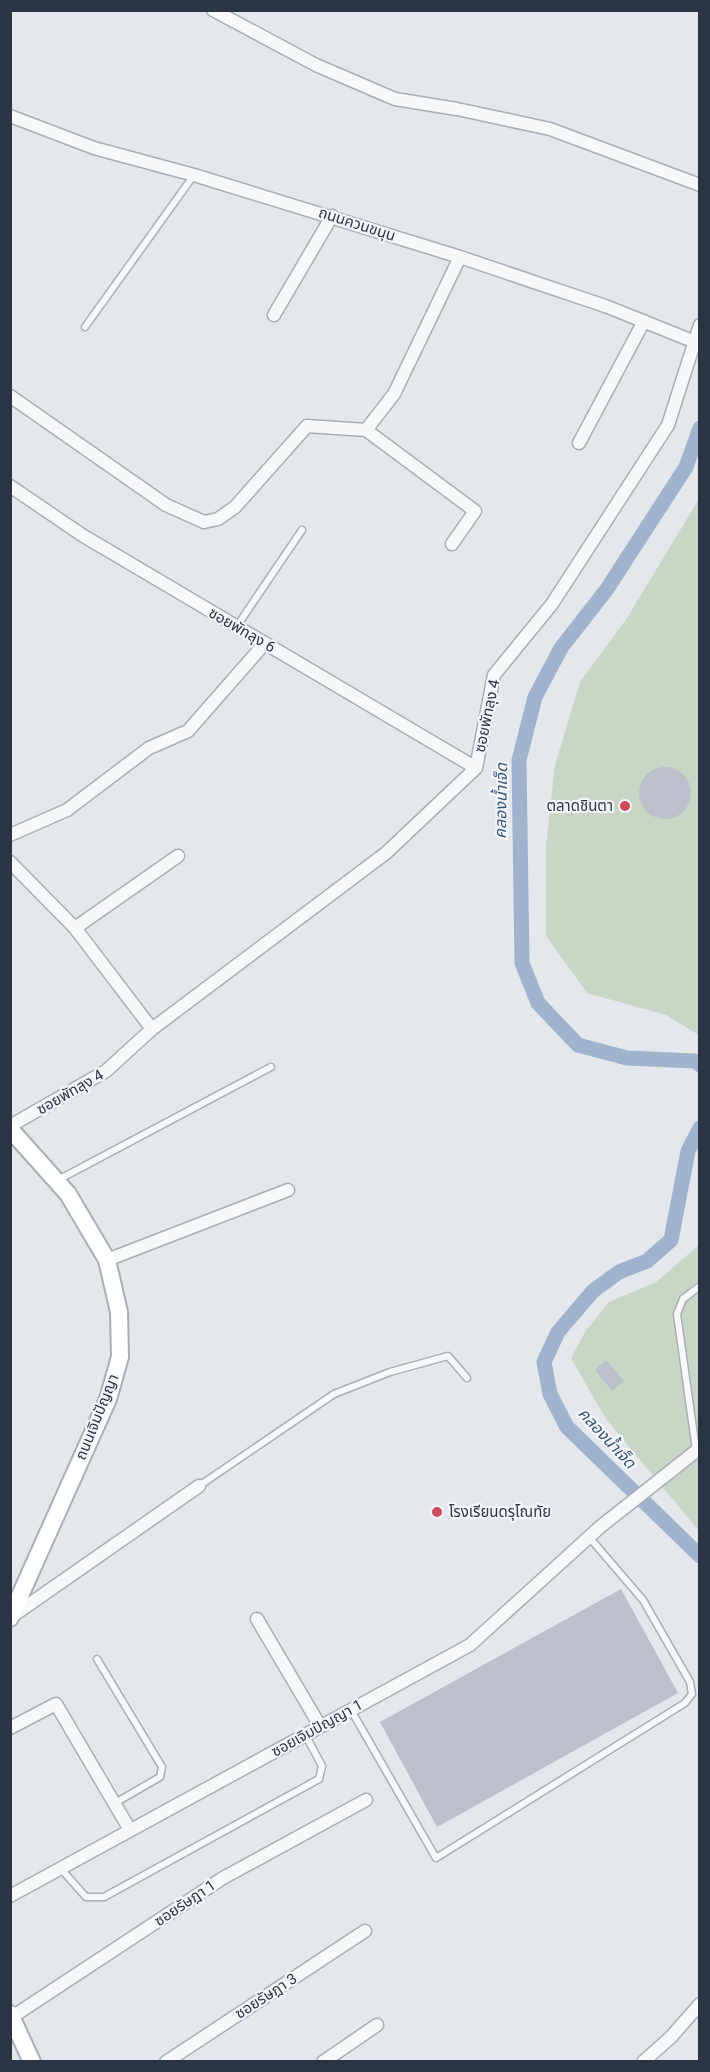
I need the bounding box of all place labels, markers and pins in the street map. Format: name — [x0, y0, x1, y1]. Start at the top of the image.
place label: ตลาดชินตา — [546, 797, 613, 815]
marker: ตลาดชินตา — [618, 799, 632, 813]
place label: โรงเรียนดรุโณทัย — [449, 1503, 551, 1521]
marker: โรงเรียนดรุโณทัย — [430, 1505, 444, 1519]

